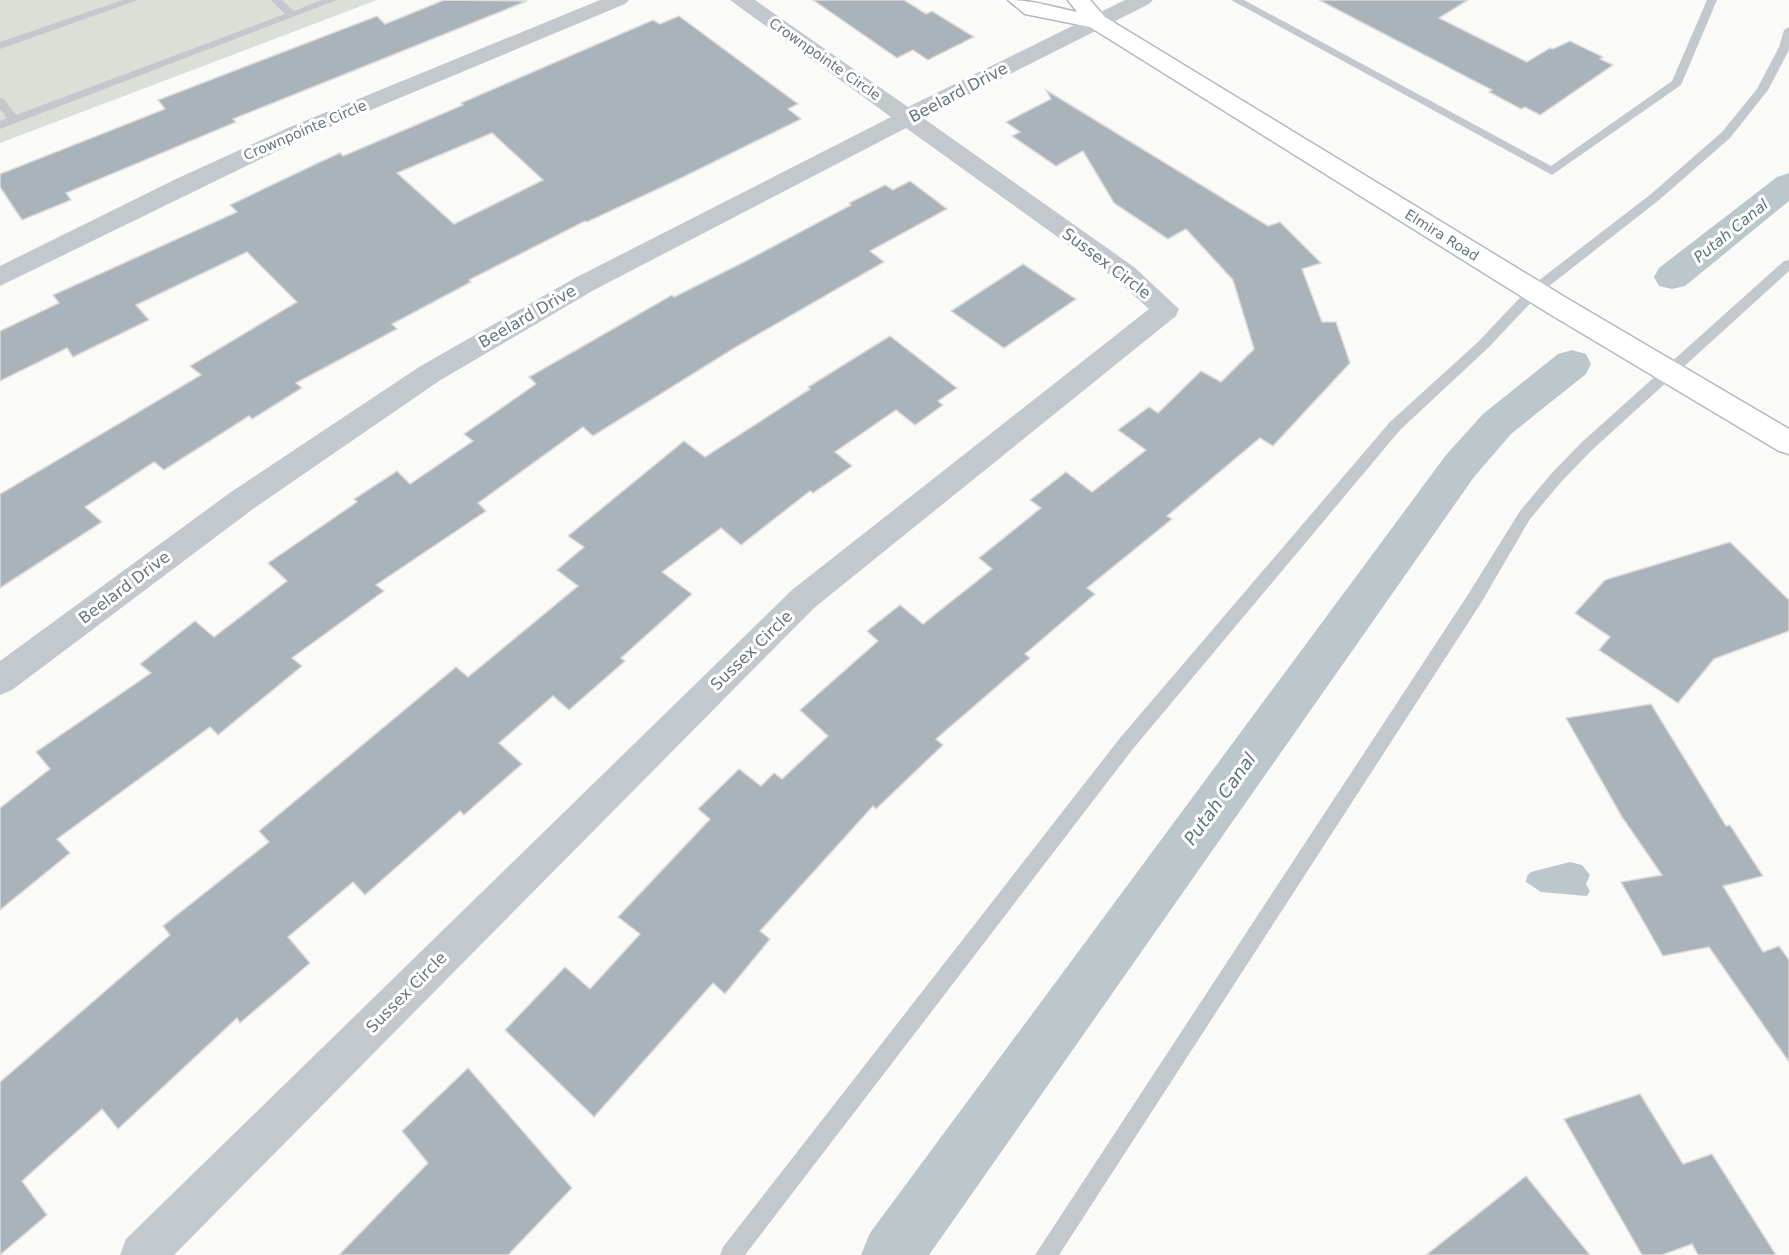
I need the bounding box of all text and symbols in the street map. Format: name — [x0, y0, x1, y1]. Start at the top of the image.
street label: Crownpointe Circle — [766, 15, 884, 103]
street label: Beelard Drive — [906, 58, 1011, 126]
street label: Crownpointe Circle — [241, 97, 369, 163]
water label: Putah Canal — [1690, 195, 1772, 266]
street label: Elmira Road — [1402, 206, 1482, 264]
street label: Sussex Circle — [1059, 224, 1155, 303]
street label: Beelard Drive — [475, 281, 579, 352]
street label: Beelard Drive — [75, 547, 174, 628]
street label: Sussex Circle — [707, 607, 796, 694]
water label: Putah Canal — [1179, 749, 1260, 849]
street label: Sussex Circle — [362, 948, 451, 1037]

